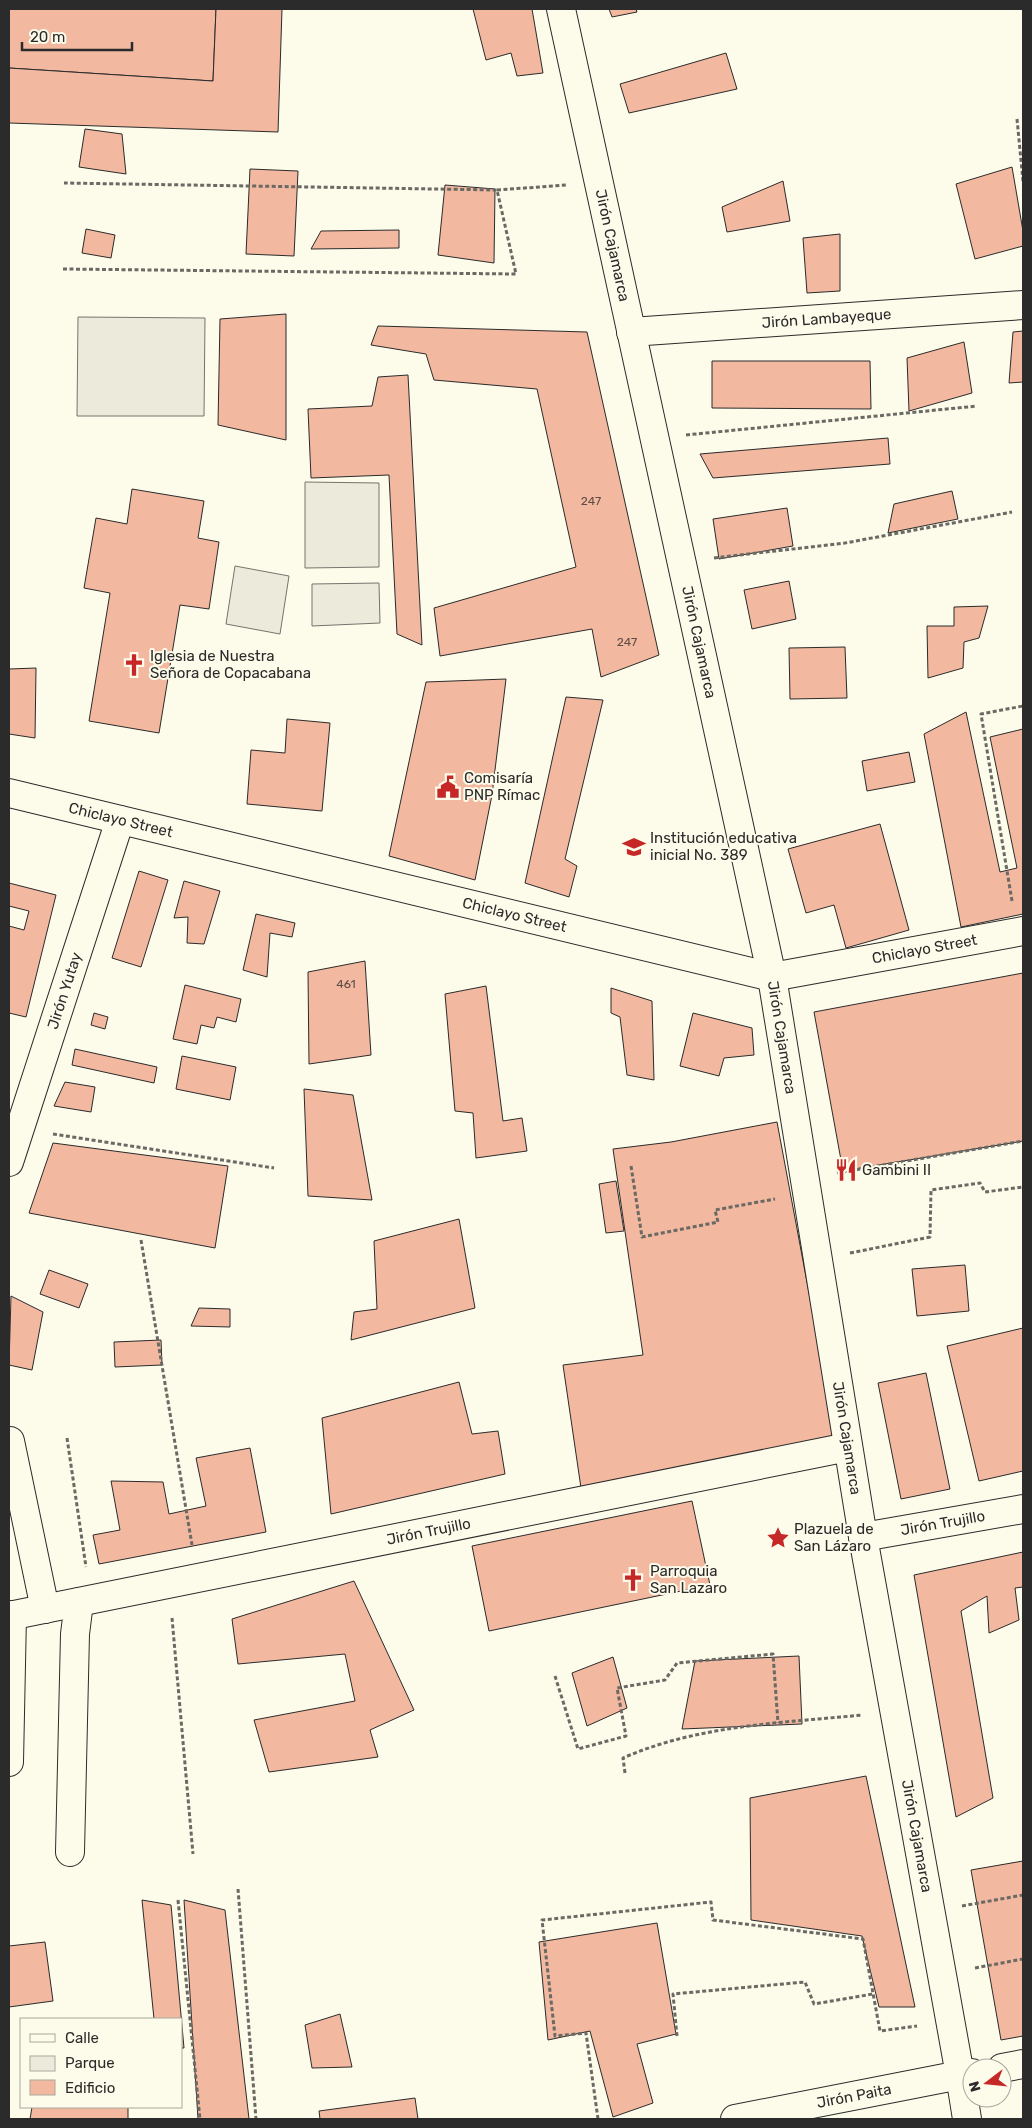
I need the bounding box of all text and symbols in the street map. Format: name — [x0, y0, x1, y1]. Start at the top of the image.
scale bar — [22, 20, 132, 52]
text: 20 m — [30, 28, 65, 46]
street label: Jirón Cajamarca — [592, 188, 634, 303]
street label: Jirón Lambayeque — [761, 305, 892, 332]
house number: 247 — [581, 494, 601, 508]
street label: Jirón Cajamarca — [678, 584, 720, 700]
house number: 247 — [617, 635, 637, 649]
place label: Iglesia de Nuestra Señora de Copacabana — [150, 647, 311, 682]
church icon: Iglesia de Nuestra Señora de Copacabana — [121, 652, 147, 678]
place label: Comisaría PNP Rímac — [464, 769, 540, 804]
public building icon: Comisaría PNP Rímac — [435, 774, 461, 800]
street label: Chiclayo Street — [67, 799, 175, 841]
place label: Institución educativa inicial No. 389 — [650, 829, 797, 864]
school or university icon: Institución educativa inicial No. 389 — [621, 834, 647, 860]
street label: Chiclayo Street — [461, 894, 569, 936]
street label: Chiclayo Street — [871, 931, 979, 967]
street label: Jirón Yutay — [44, 950, 85, 1031]
house number: 461 — [336, 977, 356, 991]
street label: Jirón Cajamarca — [764, 980, 800, 1095]
restaurant icon: Gambini II — [833, 1157, 859, 1183]
place label: Gambini II — [862, 1161, 931, 1179]
street label: Jirón Cajamarca — [829, 1380, 865, 1496]
street label: Jirón Trujillo — [899, 1507, 986, 1539]
street label: Jirón Trujillo — [385, 1514, 472, 1549]
place label: Plazuela de San Lázaro — [794, 1520, 874, 1555]
place icon: Plazuela de San Lázaro — [765, 1525, 791, 1551]
place label: Parroquia San Lazaro — [650, 1562, 727, 1597]
church icon: Parroquia San Lazaro — [620, 1567, 646, 1593]
street label: Jirón Cajamarca — [898, 1778, 936, 1894]
legend — [20, 2018, 182, 2108]
text: Calle — [65, 2029, 99, 2047]
text: Parque — [65, 2054, 115, 2072]
north arrow — [962, 2058, 1012, 2108]
text: Edificio — [65, 2079, 115, 2097]
text: N — [965, 2079, 985, 2094]
street label: Jirón Paita — [815, 2080, 893, 2112]

